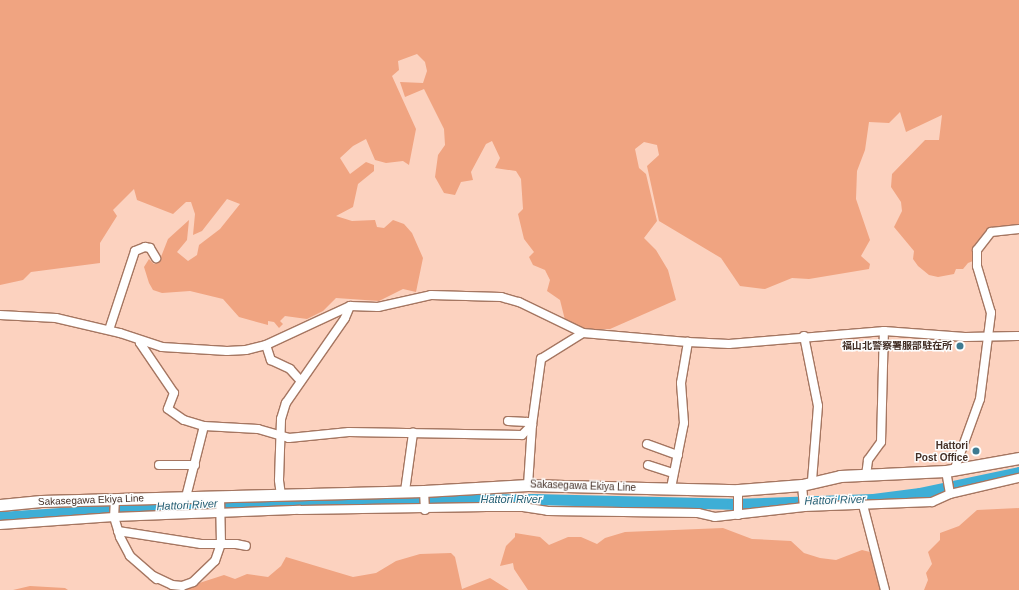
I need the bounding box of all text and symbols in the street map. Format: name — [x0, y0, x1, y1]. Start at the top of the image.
place label: 福山北警察署服部駐在所 — [842, 340, 952, 352]
marker: 福山北警察署服部駐在所 — [955, 341, 965, 351]
place label: Hattori Post Office — [915, 439, 968, 462]
marker: Hattori Post Office — [971, 446, 981, 456]
street label: Sakasegawa Ekiya Line — [530, 478, 636, 494]
street label: Sakasegawa Ekiya Line — [38, 492, 144, 508]
water label: Hattori River — [480, 492, 542, 506]
water label: Hattori River — [804, 492, 866, 508]
water label: Hattori River — [156, 497, 218, 513]

